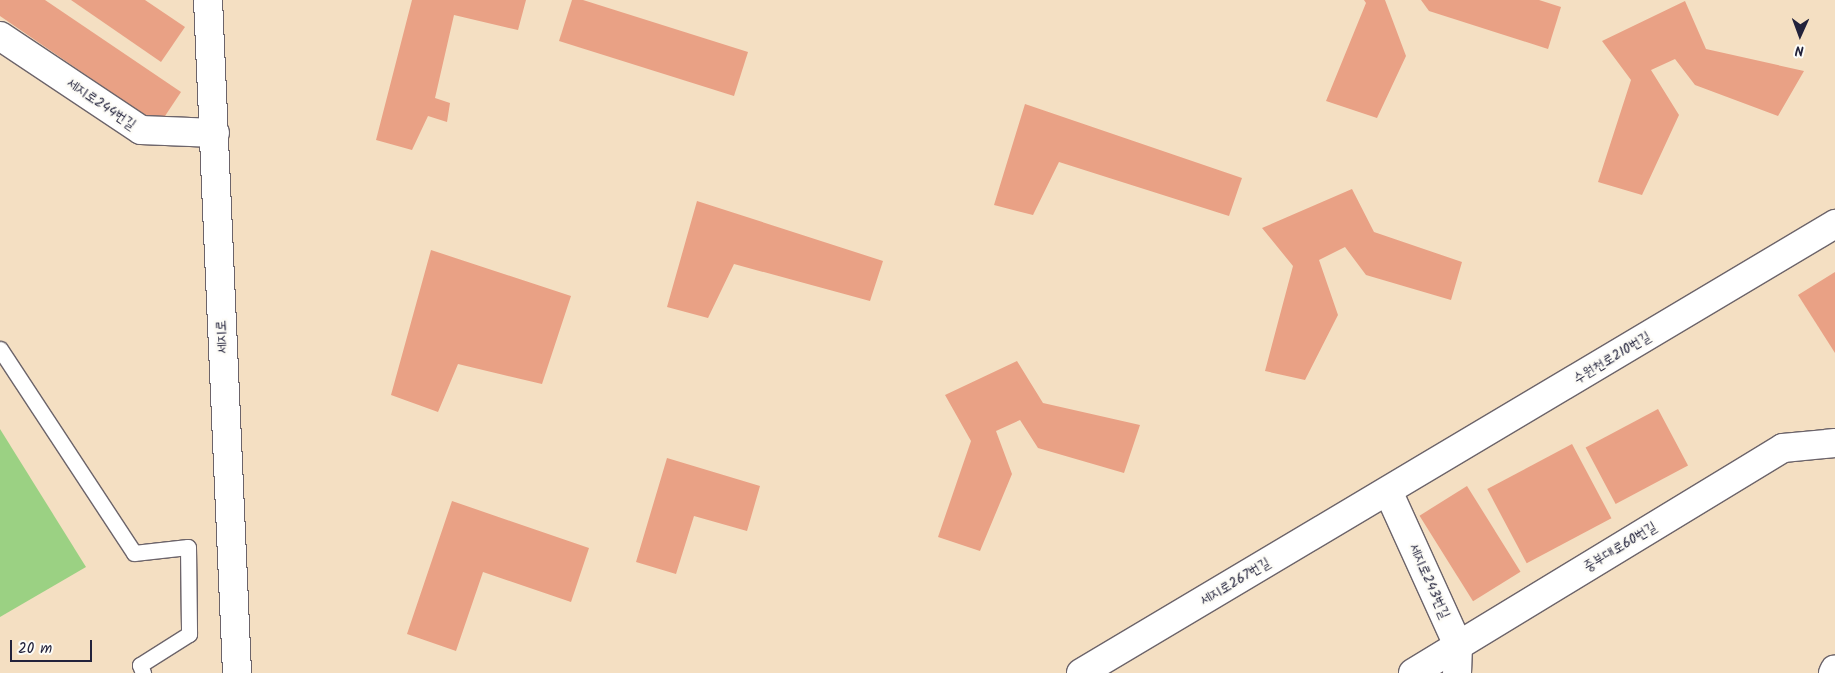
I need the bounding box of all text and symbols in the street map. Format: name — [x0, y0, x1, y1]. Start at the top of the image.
north arrow — [1775, 10, 1825, 60]
text: N — [1795, 39, 1804, 61]
street label: 세지로244번길 — [63, 75, 139, 133]
street label: 세지로 — [213, 320, 231, 354]
street label: 수원천로210번길 — [1570, 328, 1654, 388]
street label: 중부대로60번길 — [1580, 519, 1660, 575]
street label: 세지로243번길 — [1405, 541, 1453, 621]
street label: 세지로267번길 — [1197, 555, 1273, 609]
scale bar — [12, 630, 95, 662]
text: 20 m — [18, 637, 52, 661]

